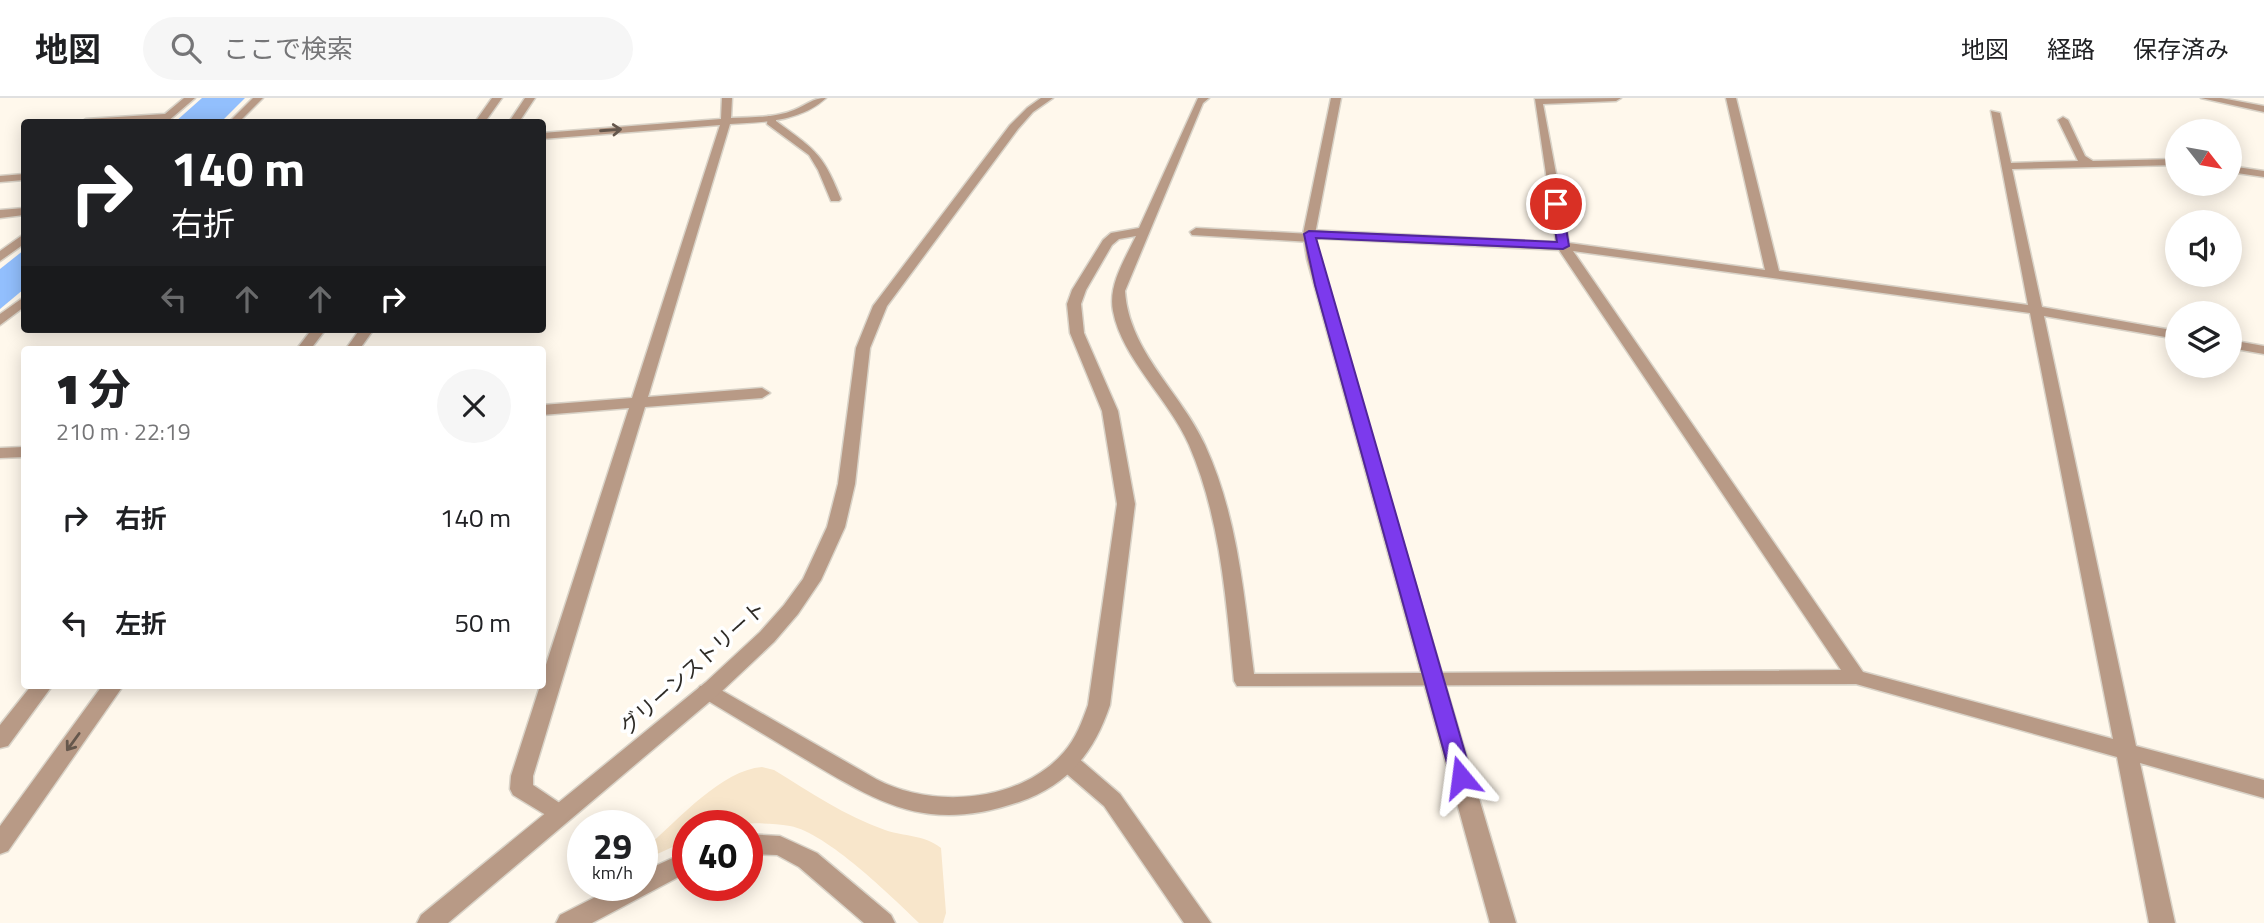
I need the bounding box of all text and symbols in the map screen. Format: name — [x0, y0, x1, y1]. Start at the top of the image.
search box — [143, 17, 633, 80]
text: 地図 — [35, 24, 101, 74]
icon: search — [167, 29, 205, 67]
text: ここで検索 — [223, 29, 353, 68]
text: 地図 — [1961, 31, 2009, 67]
text: 経路 — [2047, 31, 2095, 67]
text: 保存済み — [2133, 31, 2229, 67]
north arrow — [2165, 119, 2242, 196]
map controls — [2165, 119, 2242, 378]
one-way arrow — [599, 123, 621, 136]
text: 140 m — [171, 130, 305, 205]
icon: right — [56, 147, 147, 238]
pin — [1526, 174, 1586, 234]
icon: arrive — [1537, 185, 1575, 223]
text: 右折 — [171, 199, 235, 247]
button: sound — [2165, 210, 2242, 287]
icon: left — [155, 280, 193, 318]
icon: ahead — [228, 280, 266, 318]
icon: ahead — [301, 280, 339, 318]
icon: right — [374, 280, 412, 318]
button: layers — [2165, 301, 2242, 378]
text: 1 分 — [56, 356, 130, 420]
button: close — [437, 369, 511, 443]
text: 210 m · 22:19 — [56, 414, 191, 449]
text: 140 m — [440, 498, 511, 537]
icon: right — [56, 499, 94, 537]
text: 右折 — [115, 499, 167, 538]
street label: グリーンストリート — [612, 593, 773, 742]
text: 50 m — [454, 603, 511, 642]
icon: left — [56, 604, 94, 642]
text: 左折 — [115, 604, 167, 643]
one-way arrow — [66, 732, 81, 751]
position arrow — [1424, 740, 1498, 814]
speed limit sign: 40 — [672, 810, 763, 901]
text: 29 — [593, 819, 632, 873]
text: km/h — [592, 859, 633, 886]

